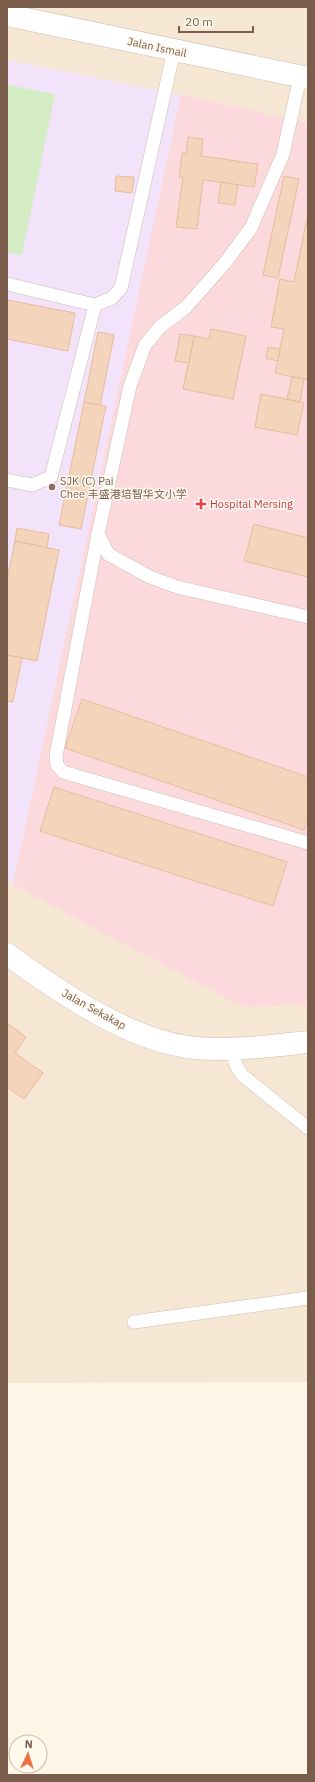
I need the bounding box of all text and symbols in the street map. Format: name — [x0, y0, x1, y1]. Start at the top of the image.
scale bar — [179, 8, 253, 34]
text: 20 m — [185, 14, 213, 29]
street label: Jalan Ismail — [126, 34, 188, 60]
place label: SJK (C) Pai Chee 丰盛港培智华文小学 — [60, 474, 187, 501]
marker: SJK (C) Pai Chee 丰盛港培智华文小学 — [47, 482, 57, 492]
place label: Hospital Mersing — [210, 497, 293, 511]
marker: Hospital Mersing — [195, 498, 207, 510]
street label: Jalan Sekakap — [59, 986, 129, 1032]
north arrow — [8, 1734, 48, 1774]
text: N — [24, 1737, 33, 1751]

